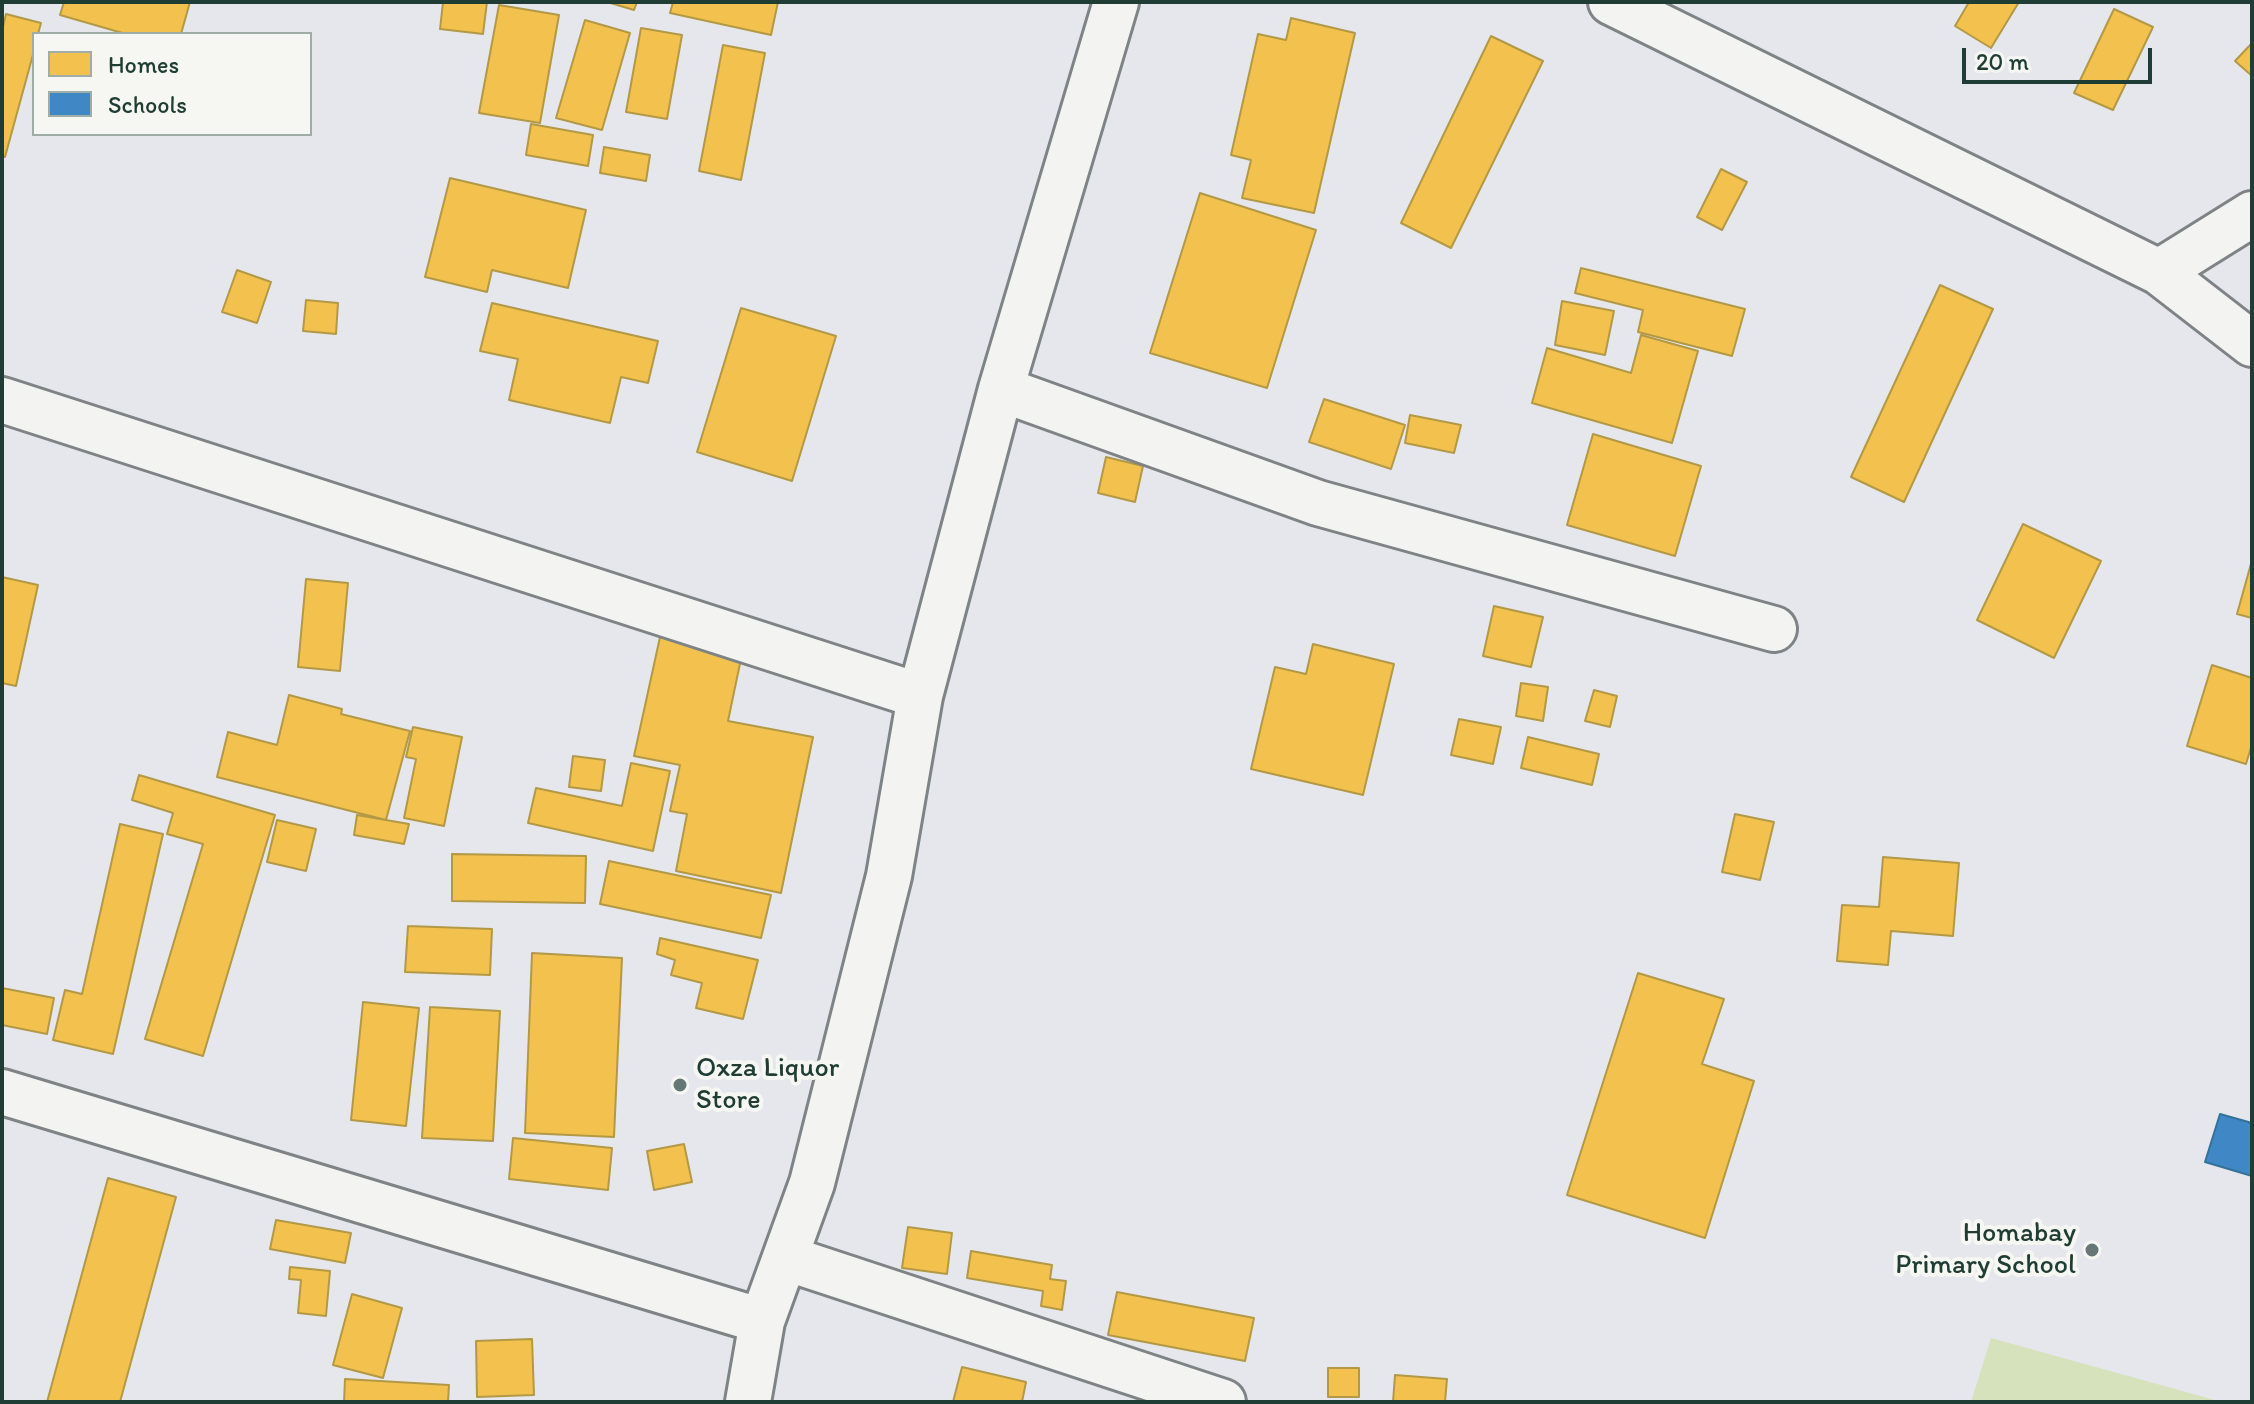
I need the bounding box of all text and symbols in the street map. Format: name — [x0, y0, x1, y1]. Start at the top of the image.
legend — [32, 32, 312, 136]
scale bar — [1966, 32, 2156, 82]
text: 20 m — [1976, 47, 2029, 76]
text: Homes — [108, 50, 179, 79]
text: Schools — [108, 90, 187, 119]
place label: Oxza Liquor Store — [696, 1052, 839, 1118]
marker: Oxza Liquor Store — [671, 1076, 689, 1094]
place label: Homabay Primary School — [1895, 1217, 2076, 1283]
marker: Homabay Primary School — [2083, 1241, 2101, 1259]

